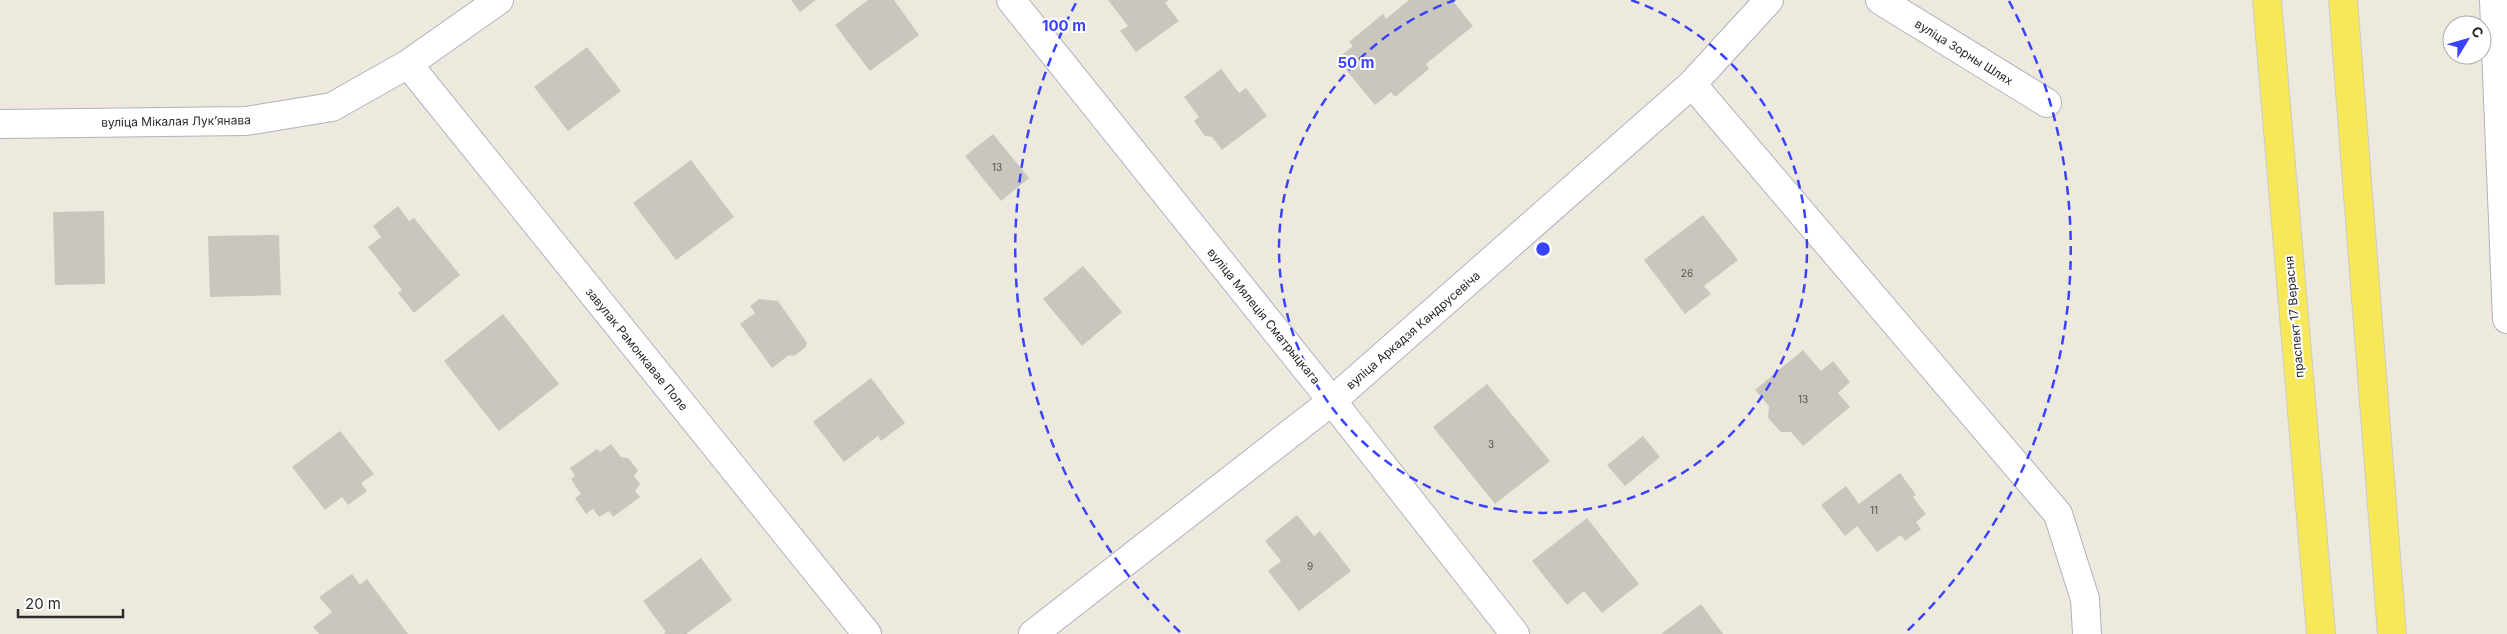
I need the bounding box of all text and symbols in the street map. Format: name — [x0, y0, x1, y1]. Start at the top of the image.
north arrow — [2442, 15, 2492, 65]
text: 100 m — [1042, 16, 1086, 35]
street label: вуліца Зорны Шлях — [1912, 16, 2016, 89]
text: С — [2468, 23, 2488, 41]
text: 50 m — [1338, 53, 1374, 72]
street label: вуліца Мікалая Лукʼянава — [101, 112, 251, 130]
house number: 13 — [992, 161, 1002, 173]
centre of rings — [1534, 240, 1552, 258]
street label: вуліца Мялеція Сматрыцкага — [1204, 245, 1324, 387]
street label: праспект 17 Верасня — [2281, 255, 2307, 379]
house number: 26 — [1681, 267, 1693, 279]
street label: вуліца Аркадзя Кандрусевіча — [1343, 268, 1483, 392]
street label: завулак Рамонкавае Поле — [583, 284, 691, 414]
house number: 13 — [1798, 393, 1808, 405]
house number: 3 — [1488, 438, 1494, 450]
house number: 11 — [1870, 504, 1878, 516]
house number: 9 — [1307, 560, 1313, 572]
scale bar — [18, 586, 122, 618]
text: 20 m — [25, 594, 61, 613]

